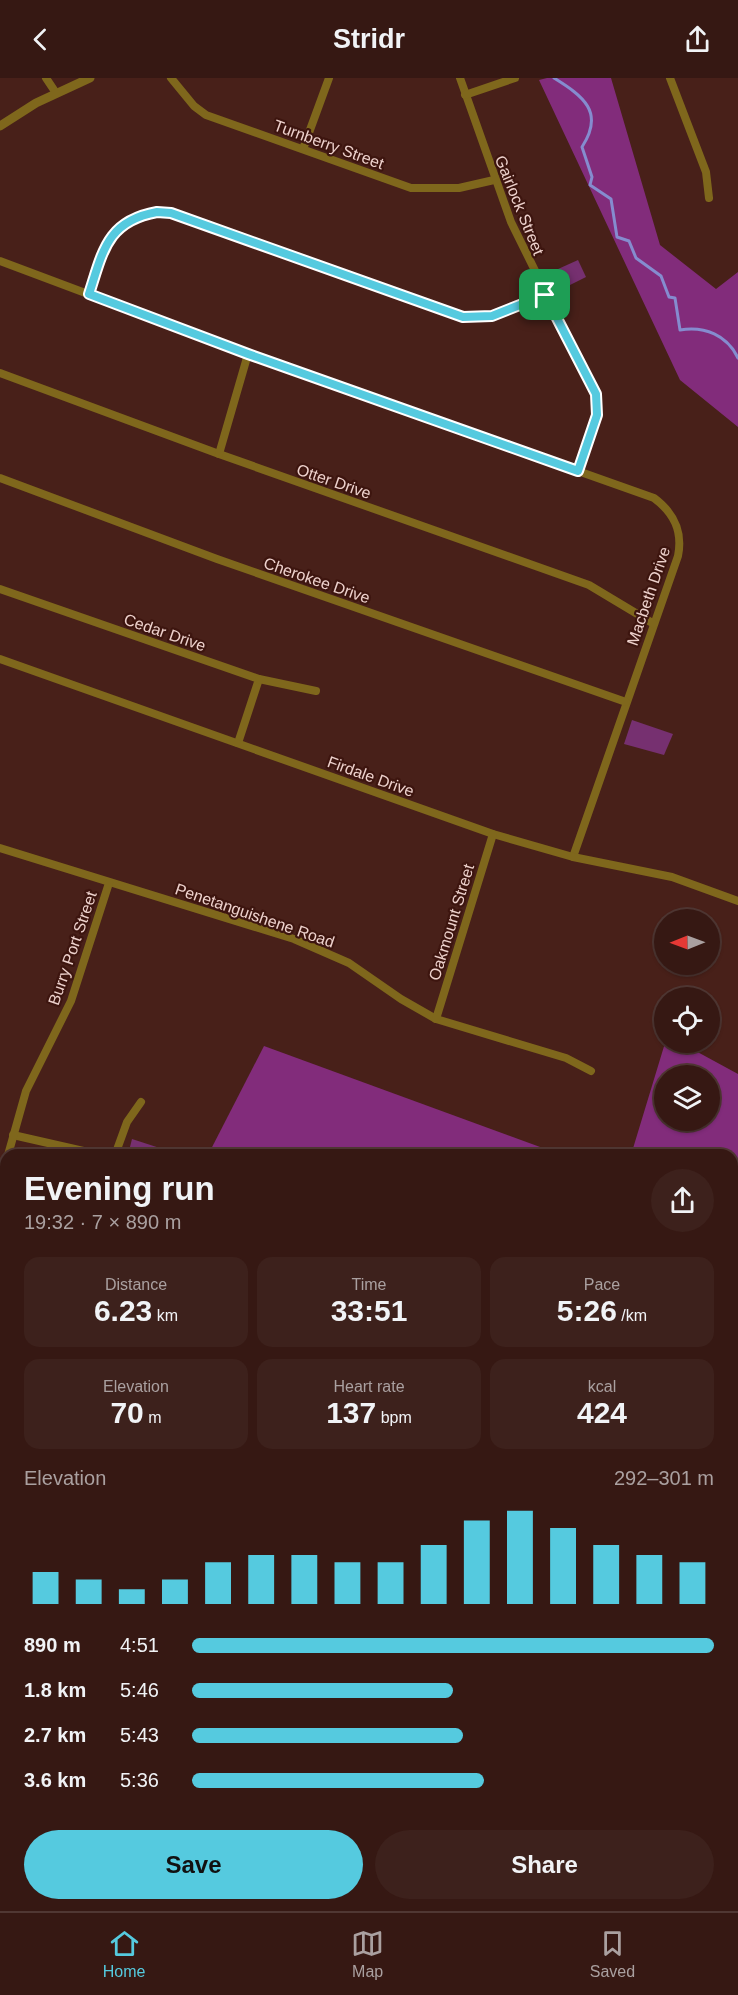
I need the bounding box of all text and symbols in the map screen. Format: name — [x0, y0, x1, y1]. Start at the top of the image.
icon: back — [24, 23, 57, 56]
icon: share — [681, 23, 714, 56]
text: Stridr — [333, 24, 405, 54]
street label: Turnberry Street — [271, 117, 387, 172]
street label: Gairlock Street — [492, 153, 547, 258]
pin — [519, 269, 570, 320]
icon: arrive — [528, 278, 561, 311]
street label: Otter Drive — [295, 461, 373, 502]
street label: Macbeth Drive — [624, 545, 673, 648]
street label: Cherokee Drive — [262, 554, 372, 607]
street label: Cedar Drive — [122, 611, 208, 654]
street label: Firdale Drive — [325, 753, 416, 800]
street label: Oakmount Street — [426, 861, 477, 982]
street label: Penetanguishene Road — [173, 880, 337, 951]
street label: Burry Port Street — [45, 889, 100, 1007]
north arrow — [654, 909, 720, 975]
map controls — [654, 909, 720, 1131]
button: locate — [654, 987, 720, 1053]
button: layers — [654, 1065, 720, 1131]
button: share — [651, 1169, 714, 1232]
text: Evening run — [24, 1170, 215, 1207]
text: 19:32 · 7 × 890 m — [24, 1211, 181, 1233]
text: Distance — [105, 1276, 167, 1293]
text: Time — [352, 1276, 386, 1293]
text: Pace — [584, 1276, 620, 1293]
text: 6.23 — [94, 1294, 152, 1327]
text: 33:51 — [331, 1294, 407, 1327]
text: 5:26 — [557, 1294, 617, 1327]
text: km — [152, 1307, 178, 1324]
text: /km — [617, 1307, 647, 1324]
text: Elevation — [103, 1378, 169, 1395]
text: Heart rate — [333, 1378, 405, 1395]
text: kcal — [588, 1378, 616, 1395]
text: 70 — [110, 1396, 144, 1429]
text: 137 — [326, 1396, 376, 1429]
text: 424 — [577, 1396, 627, 1429]
text: m — [144, 1409, 162, 1426]
text: bpm — [376, 1409, 412, 1426]
text: Elevation — [24, 1467, 106, 1489]
text: 292–301 m — [614, 1467, 714, 1489]
text: 890 m — [24, 1634, 81, 1656]
text: 4:51 — [120, 1634, 159, 1656]
text: 1.8 km — [24, 1679, 86, 1701]
text: 5:46 — [120, 1679, 159, 1701]
text: 2.7 km — [24, 1724, 86, 1746]
text: 5:43 — [120, 1724, 159, 1746]
text: 3.6 km — [24, 1769, 86, 1791]
text: 5:36 — [120, 1769, 159, 1791]
button: Save — [24, 1830, 363, 1899]
button: Share — [375, 1830, 714, 1899]
tab: Home — [103, 1927, 146, 1981]
tab: Map — [351, 1927, 384, 1981]
tab: Saved — [590, 1927, 635, 1981]

